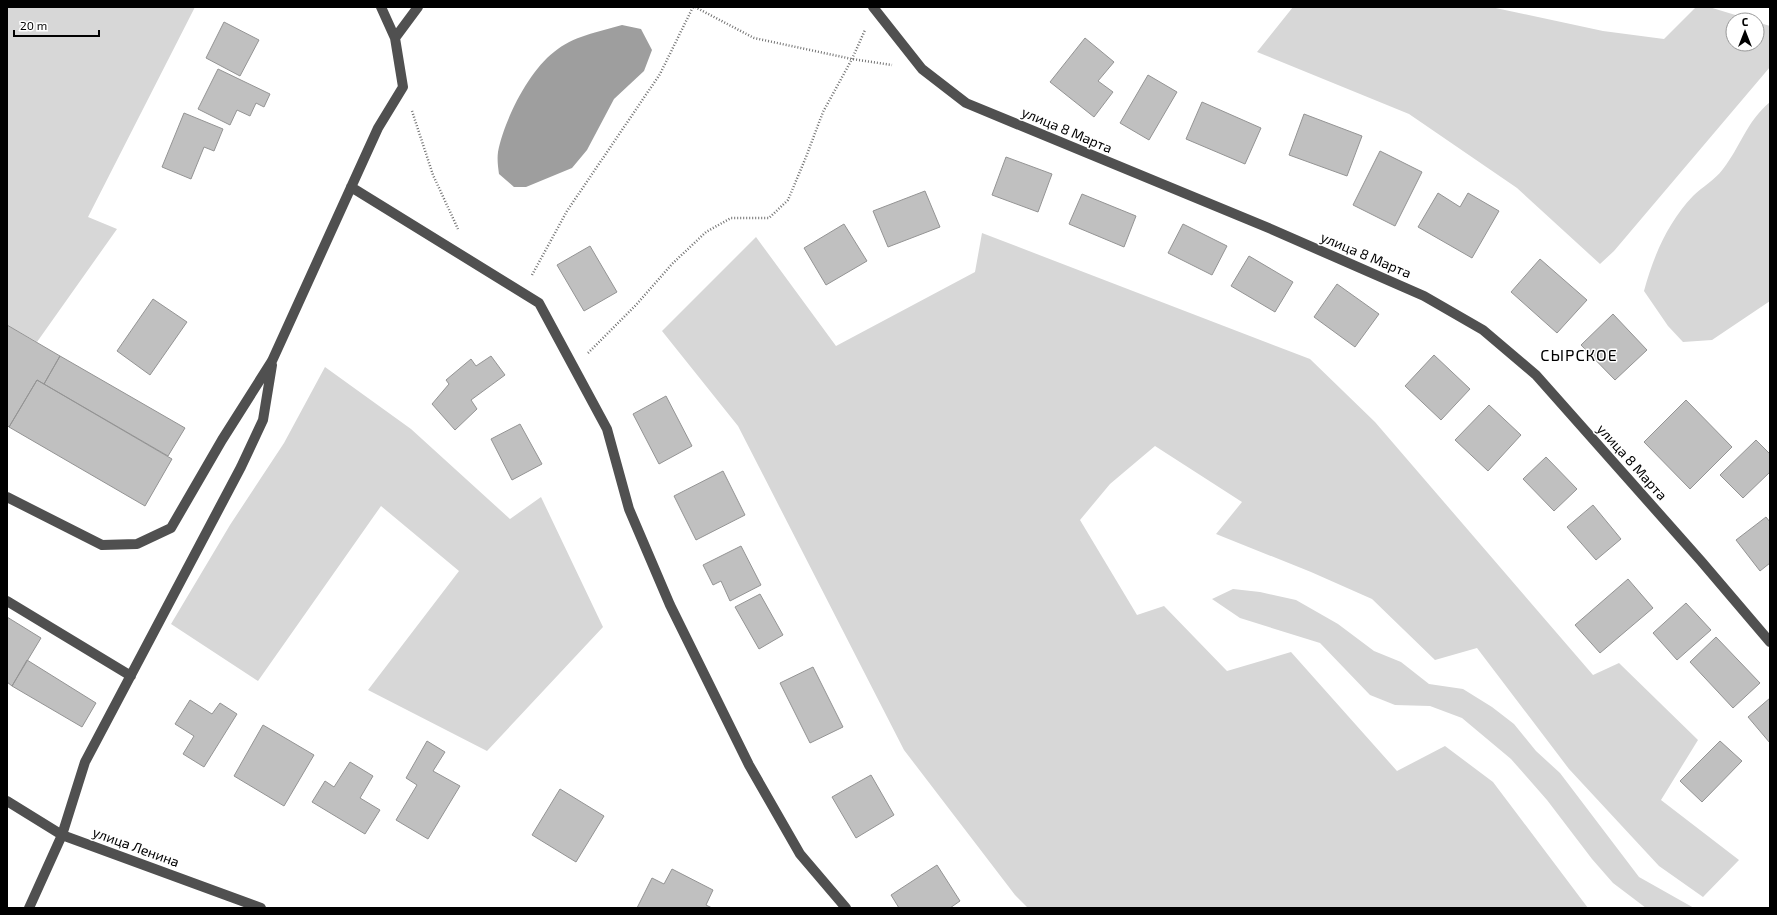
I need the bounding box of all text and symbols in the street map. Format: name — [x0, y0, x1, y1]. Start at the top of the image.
scale bar — [14, 12, 99, 38]
north arrow — [1725, 12, 1765, 52]
text: С — [1742, 15, 1749, 28]
text: 20 m — [20, 18, 47, 32]
street label: улица 8 Марта — [1019, 103, 1115, 156]
street label: улица 8 Марта — [1318, 228, 1414, 281]
district label: СЫРСКОЕ — [1540, 345, 1618, 364]
street label: улица 8 Марта — [1594, 420, 1671, 503]
street label: улица Ленина — [90, 823, 182, 870]

